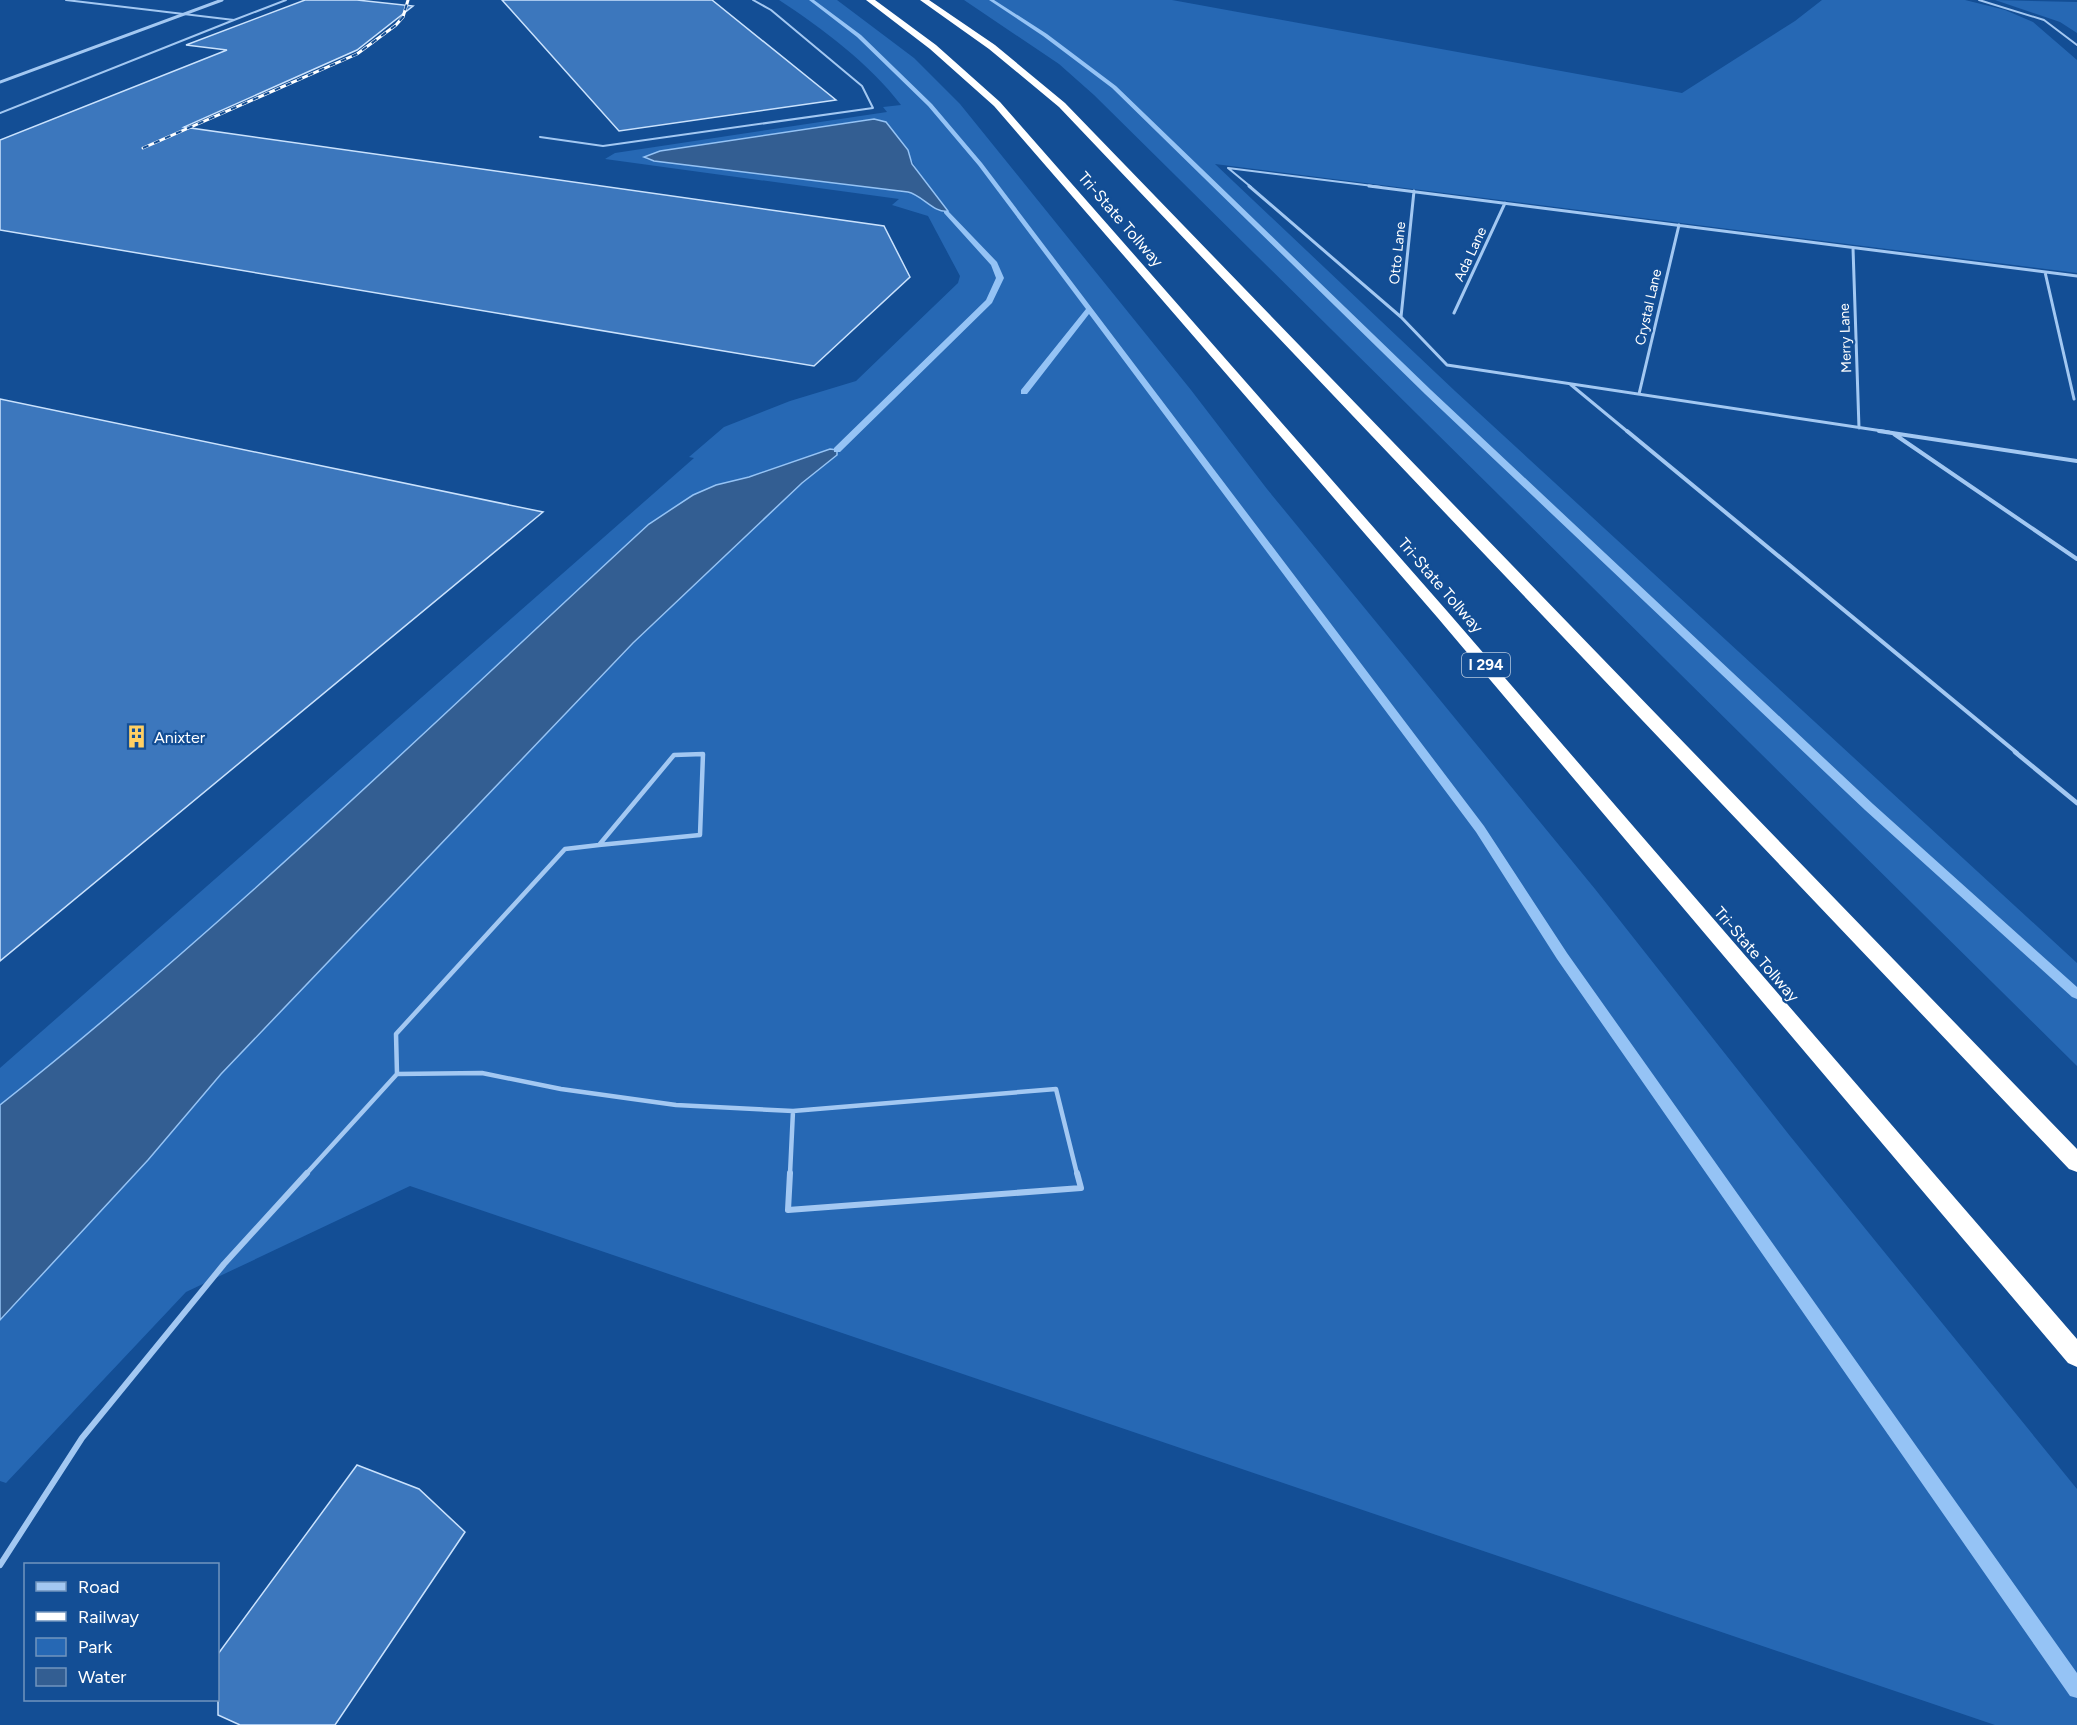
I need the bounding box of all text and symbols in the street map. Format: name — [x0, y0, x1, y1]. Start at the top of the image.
street label: Tri-State Tollway — [1074, 168, 1167, 271]
street label: Otto Lane — [1386, 221, 1409, 285]
street label: Ada Lane — [1450, 224, 1491, 284]
street label: Crystal Lane — [1631, 267, 1666, 347]
street label: Merry Lane — [1836, 303, 1855, 373]
street label: Tri-State Tollway — [1394, 534, 1487, 637]
road number: I 294 — [1462, 653, 1510, 677]
building icon: Anixter — [123, 724, 149, 750]
place label: Anixter — [154, 728, 206, 747]
street label: Tri-State Tollway — [1710, 903, 1803, 1006]
legend — [24, 1563, 219, 1701]
text: Road — [78, 1576, 119, 1598]
text: Railway — [78, 1606, 140, 1628]
text: Park — [78, 1636, 113, 1658]
text: Water — [78, 1666, 126, 1688]

